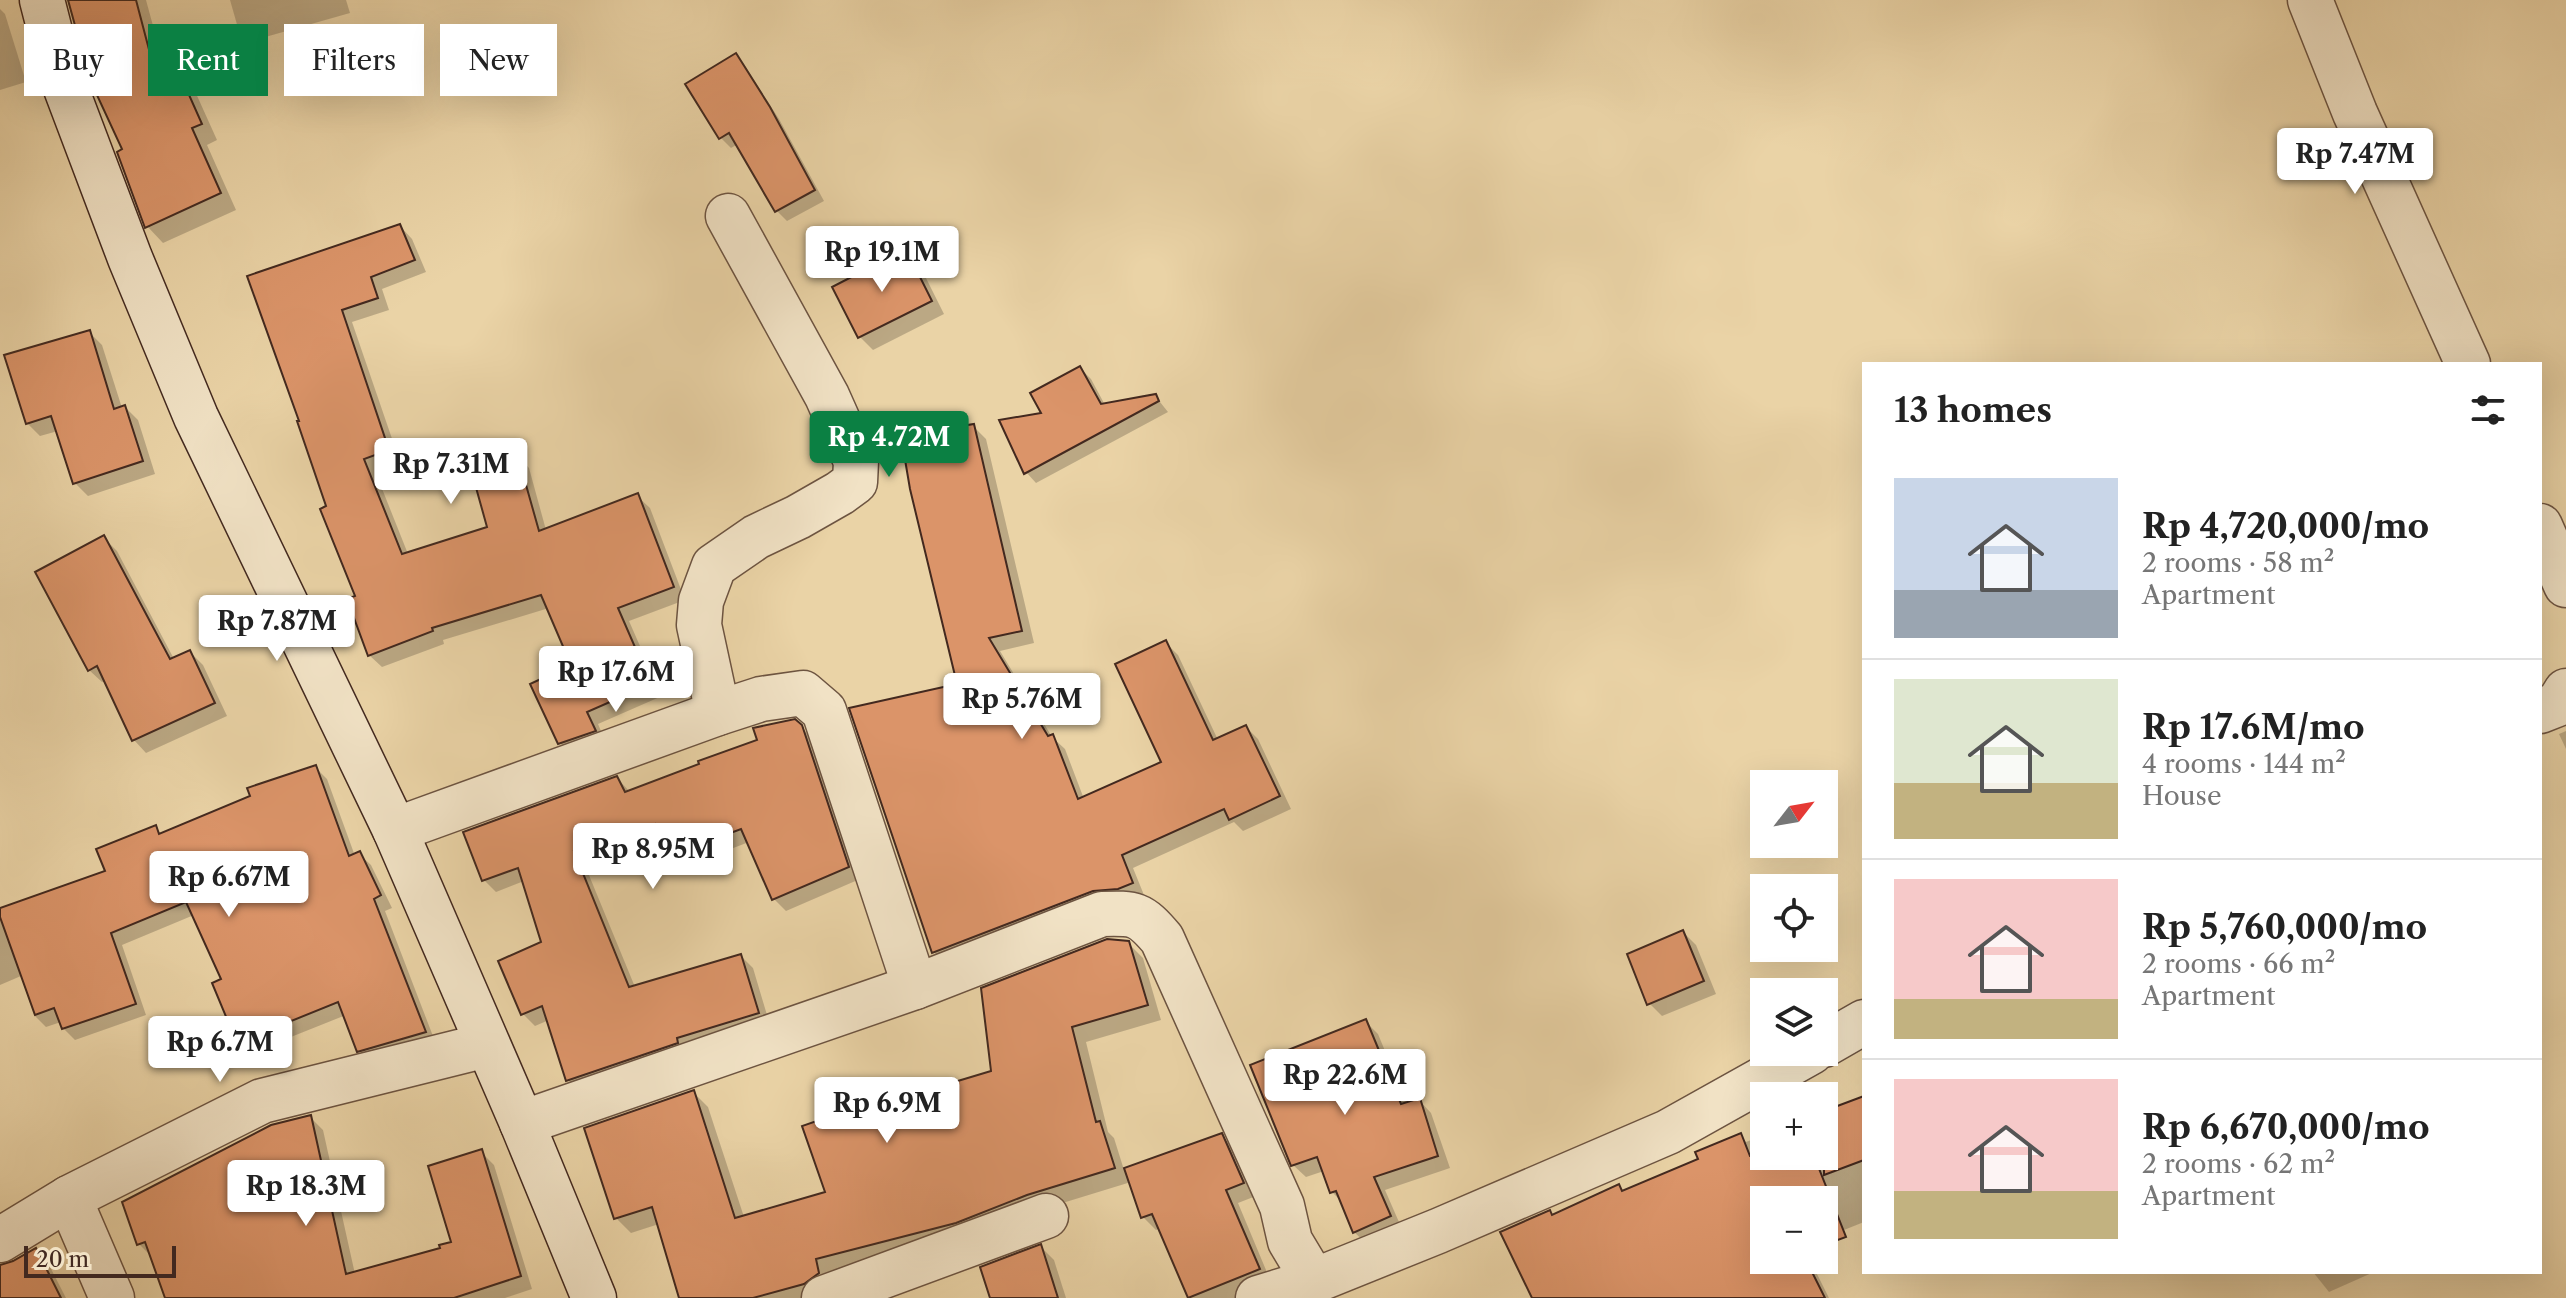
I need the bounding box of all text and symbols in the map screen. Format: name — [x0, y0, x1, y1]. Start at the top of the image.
chip: Buy — [24, 24, 132, 96]
chip: Rent — [148, 24, 268, 96]
chip: Filters — [284, 24, 424, 96]
chip: New — [440, 24, 557, 96]
pin: Rp 7.47M — [2272, 128, 2438, 196]
text: Rp 7.47M — [2295, 138, 2415, 170]
pin: Rp 19.1M — [799, 226, 965, 294]
text: Rp 19.1M — [824, 236, 940, 268]
icon: filters — [2466, 388, 2510, 432]
text: 13 homes — [1894, 389, 2052, 431]
pin: Rp 4.72M — [806, 411, 972, 479]
text: Rp 4.72M — [828, 421, 950, 453]
pin: Rp 7.31M — [368, 438, 534, 506]
text: Rp 7.31M — [392, 448, 510, 480]
text: Rp 4,720,000/mo — [2142, 505, 2429, 547]
icon: home — [1958, 510, 2054, 606]
text: 2 rooms · 58 m² — [2142, 547, 2334, 579]
text: Apartment — [2142, 579, 2275, 611]
pin: Rp 7.87M — [194, 595, 360, 663]
text: Rp 7.87M — [217, 605, 337, 637]
pin: Rp 17.6M — [533, 646, 699, 714]
text: Rp 17.6M — [557, 656, 675, 688]
pin: Rp 5.76M — [939, 673, 1105, 741]
text: Rp 5.76M — [961, 683, 1083, 715]
text: Rp 17.6M/mo — [2142, 706, 2365, 748]
icon: home — [1958, 711, 2054, 807]
text: 4 rooms · 144 m² — [2142, 748, 2346, 780]
north arrow — [1750, 770, 1838, 858]
map controls — [1750, 770, 1838, 1274]
text: House — [2142, 780, 2222, 812]
pin: Rp 8.95M — [570, 823, 736, 891]
text: Rp 8.95M — [591, 833, 715, 865]
pin: Rp 6.67M — [146, 851, 312, 919]
text: Rp 6.67M — [167, 861, 291, 893]
button: locate — [1750, 874, 1838, 962]
text: Rp 5,760,000/mo — [2142, 906, 2427, 948]
icon: home — [1958, 911, 2054, 1007]
text: 2 rooms · 66 m² — [2142, 948, 2335, 980]
button: layers — [1750, 978, 1838, 1066]
text: Apartment — [2142, 980, 2275, 1012]
pin: Rp 6.7M — [146, 1016, 294, 1084]
text: Rp 6.7M — [166, 1026, 274, 1058]
pin: Rp 22.6M — [1262, 1049, 1428, 1117]
text: Rp 22.6M — [1283, 1059, 1408, 1091]
pin: Rp 6.9M — [813, 1077, 961, 1145]
button: + — [1750, 1082, 1838, 1170]
text: Rp 6.9M — [832, 1087, 942, 1119]
text: Rp 6,670,000/mo — [2142, 1106, 2430, 1148]
icon: home — [1958, 1111, 2054, 1207]
text: 2 rooms · 62 m² — [2142, 1148, 2335, 1180]
pin: Rp 18.3M — [223, 1160, 389, 1228]
text: Rp 18.3M — [245, 1170, 367, 1202]
text: Apartment — [2142, 1180, 2275, 1212]
button: − — [1750, 1186, 1838, 1274]
scale bar — [24, 1242, 176, 1278]
text: 20 m — [36, 1246, 89, 1273]

